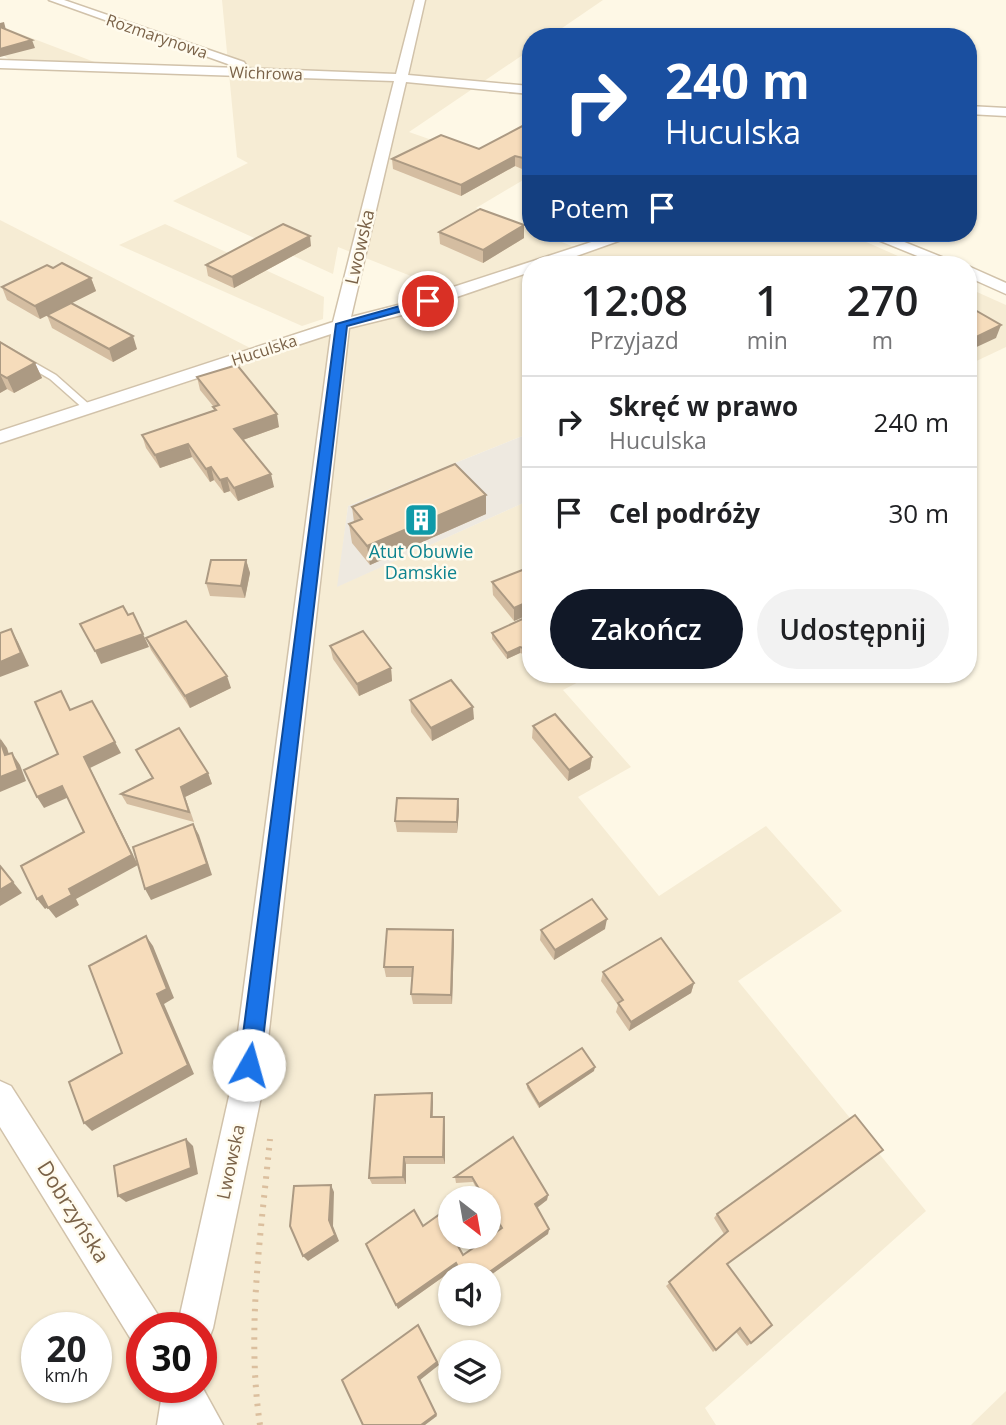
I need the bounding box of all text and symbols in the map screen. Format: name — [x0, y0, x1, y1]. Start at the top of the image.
street label: Rozmarynowa — [103, 8, 211, 64]
text: 240 m — [665, 47, 810, 113]
icon: right — [550, 56, 641, 147]
street label: Wichrowa — [229, 61, 303, 85]
text: Huculska — [665, 110, 801, 153]
icon: arrive — [643, 189, 681, 227]
text: Potem — [550, 190, 629, 226]
street label: Lwowska — [339, 207, 379, 287]
pin — [398, 271, 458, 331]
text: 12:08 — [581, 271, 688, 328]
text: 1 — [755, 271, 779, 328]
text: 270 — [846, 271, 918, 328]
icon: arrive — [409, 282, 447, 320]
text: Przyjazd — [590, 324, 679, 356]
text: min — [747, 324, 788, 356]
text: m — [872, 324, 893, 356]
street label: Huculska — [228, 329, 300, 371]
text: Skręć w prawo — [609, 388, 798, 424]
icon: right — [550, 403, 588, 441]
text: 240 m — [874, 404, 949, 440]
text: Huculska — [609, 424, 707, 456]
icon: arrive — [550, 494, 588, 532]
text: Cel podróży — [609, 495, 760, 531]
text: 30 m — [888, 495, 949, 531]
building icon: Atut Obuwie Damskie — [402, 501, 440, 539]
place label: Atut Obuwie Damskie — [369, 539, 473, 584]
button: Zakończ — [550, 589, 743, 669]
button: Udostępnij — [757, 589, 949, 669]
position arrow — [212, 1028, 286, 1102]
street label: Lwowska — [210, 1122, 250, 1202]
street label: Dobrzyńska — [31, 1155, 116, 1268]
north arrow — [438, 1186, 500, 1250]
map controls — [438, 1186, 501, 1403]
button: sound — [438, 1263, 501, 1326]
speed limit sign: 30 — [126, 1312, 217, 1403]
text: 20 — [46, 1325, 87, 1372]
button: layers — [438, 1340, 501, 1403]
text: km/h — [45, 1363, 88, 1387]

